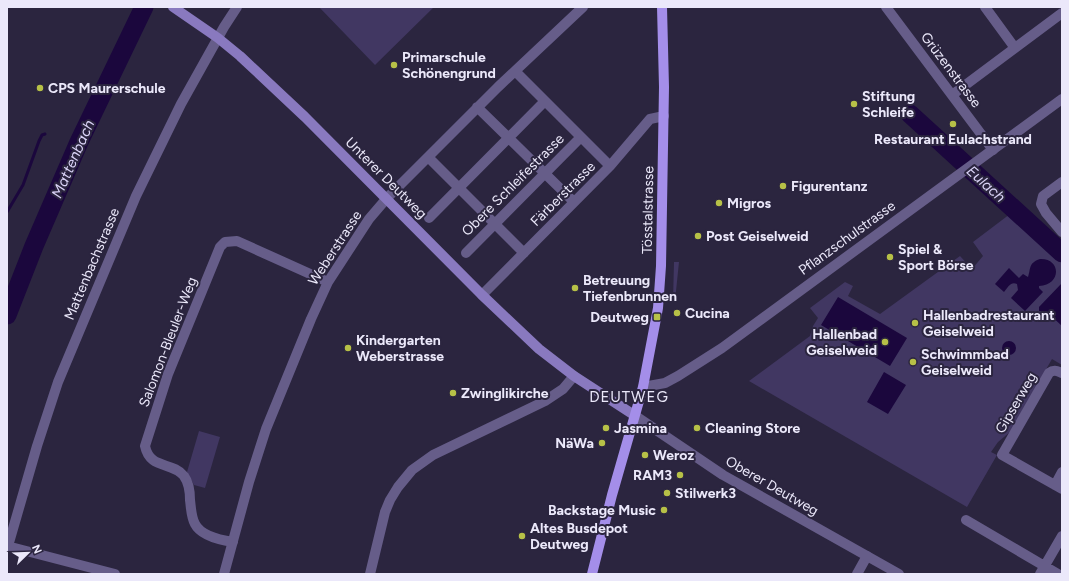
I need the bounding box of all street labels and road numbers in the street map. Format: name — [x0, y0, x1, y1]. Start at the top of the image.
street label: Grüzenstrasse — [917, 29, 985, 111]
street label: Obere Schleifestrasse — [458, 130, 568, 240]
street label: Unterer Deutweg — [342, 134, 430, 222]
street label: Färberstrasse — [527, 158, 599, 230]
street label: Tösstalstrasse — [639, 166, 657, 254]
street label: Pflanzschulstrasse — [795, 197, 899, 279]
street label: Mattenbachstrasse — [61, 205, 123, 323]
street label: Weberstrasse — [305, 207, 366, 288]
street label: Salomon-Bleuler-Weg — [135, 275, 201, 409]
street label: Gipserweg — [992, 369, 1040, 437]
street label: Oberer Deutweg — [723, 453, 821, 519]

